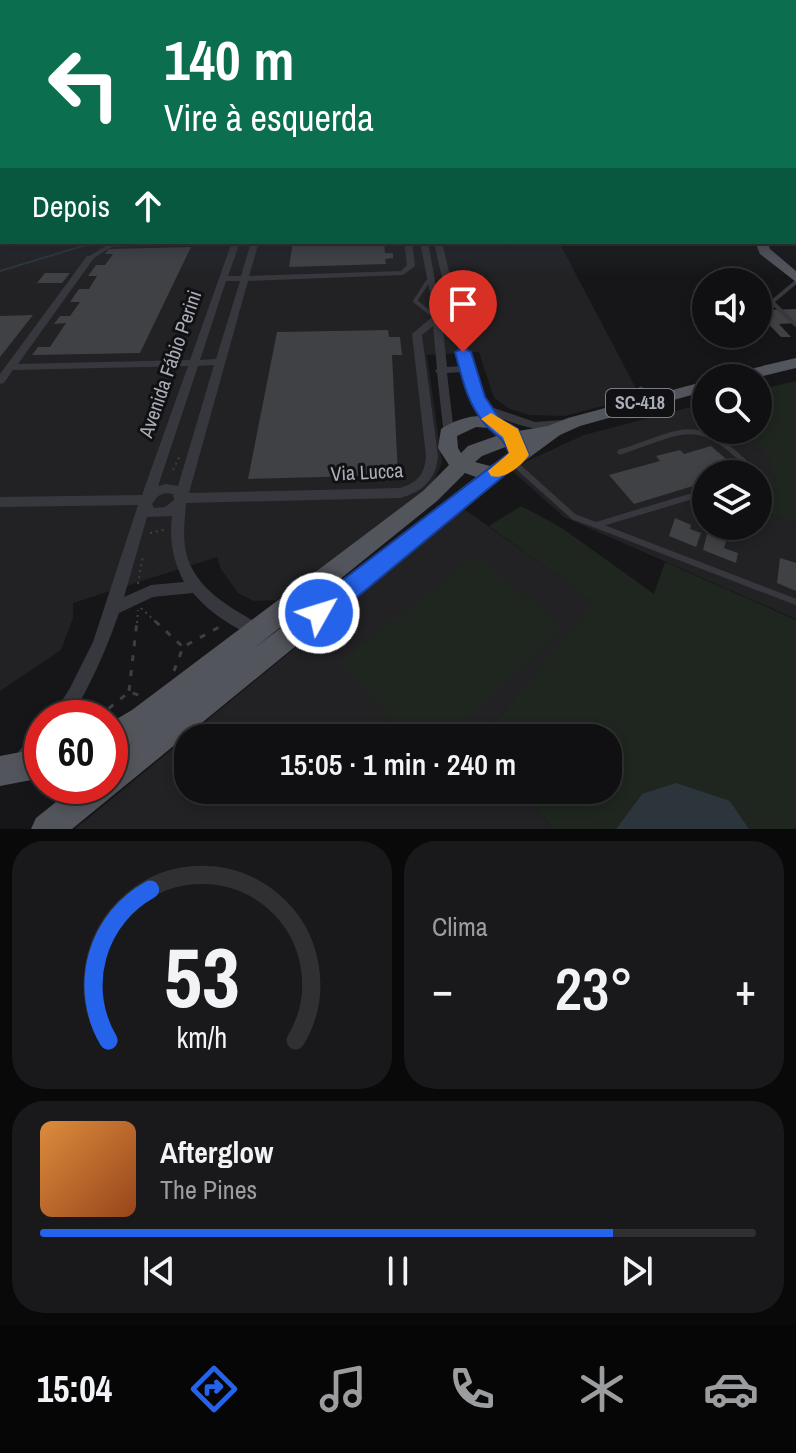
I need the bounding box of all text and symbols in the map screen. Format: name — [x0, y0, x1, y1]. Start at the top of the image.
text: 140 m — [164, 22, 294, 97]
icon: left — [32, 32, 136, 136]
text: Vire à esquerda — [164, 94, 374, 142]
icon: ahead — [126, 184, 170, 228]
text: Depois — [32, 186, 110, 226]
map controls — [692, 268, 772, 540]
button: sound — [692, 268, 772, 348]
pin — [429, 270, 497, 352]
icon: arrive — [441, 282, 485, 326]
street label: Avenida Fábio Perini — [131, 287, 207, 442]
button: search — [692, 364, 772, 444]
road number: SC-418 — [606, 389, 674, 417]
street label: Via Lucca — [330, 456, 404, 487]
button: layers — [692, 460, 772, 540]
position arrow — [277, 571, 361, 655]
speed limit sign: 60 — [24, 700, 128, 804]
text: 15:05 · 1 min · 240 m — [280, 744, 516, 784]
text: Clima — [432, 909, 488, 944]
text: 53 — [164, 921, 240, 1033]
text: 23° — [555, 948, 633, 1029]
text: − — [432, 959, 453, 1019]
text: + — [735, 959, 756, 1019]
text: km/h — [177, 1018, 227, 1057]
text: Afterglow — [160, 1132, 273, 1172]
text: The Pines — [160, 1172, 257, 1207]
icon: previous — [137, 1249, 181, 1293]
icon: pause — [376, 1249, 420, 1293]
icon: next — [615, 1249, 659, 1293]
icon: directions — [186, 1361, 242, 1417]
icon: music — [315, 1361, 371, 1417]
icon: phone — [444, 1361, 500, 1417]
icon: climate — [574, 1361, 630, 1417]
icon: car — [703, 1361, 759, 1417]
text: 15:04 — [37, 1365, 112, 1413]

